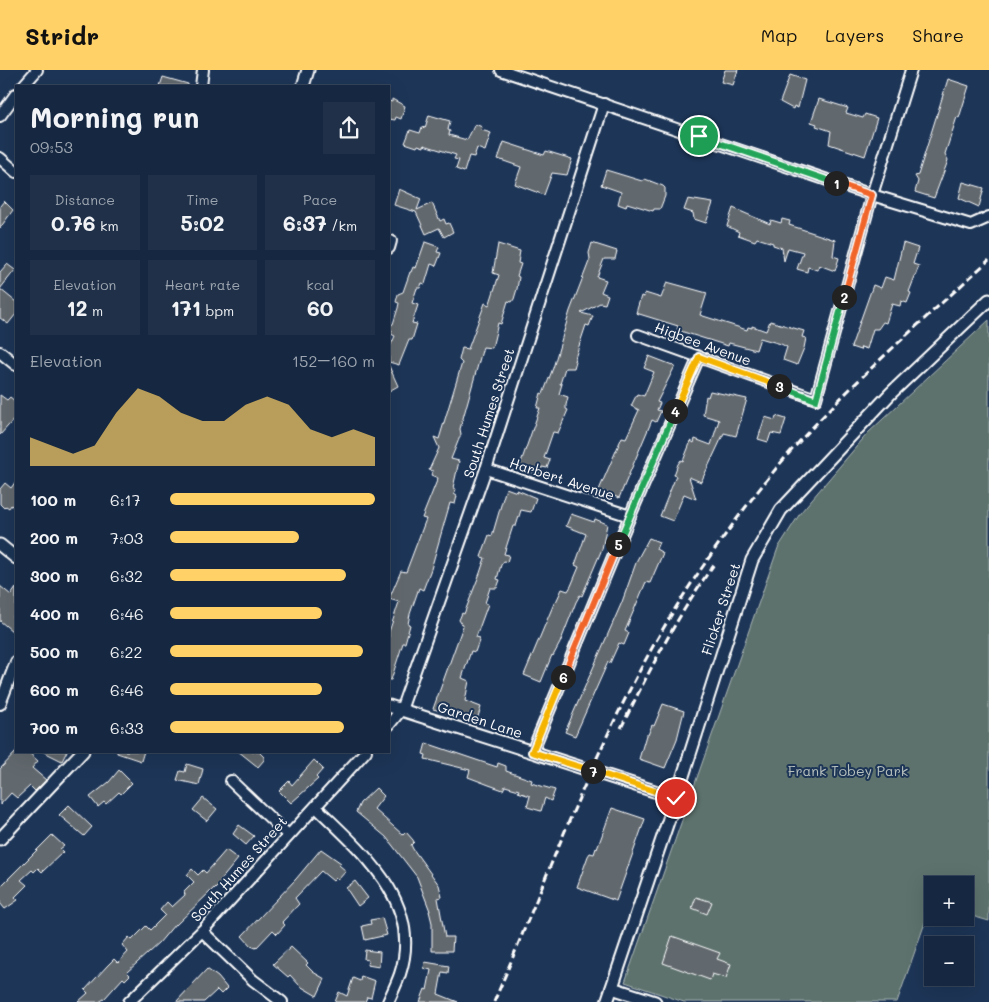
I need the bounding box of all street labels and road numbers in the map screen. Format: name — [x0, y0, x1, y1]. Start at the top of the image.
street label: Higbee Avenue — [652, 317, 754, 370]
street label: South Humes Street — [459, 345, 519, 480]
street label: Harbert Avenue — [507, 453, 617, 504]
street label: Flicker Street — [697, 560, 744, 657]
street label: Garden Lane — [435, 697, 525, 742]
street label: South Humes Street — [186, 812, 291, 925]

